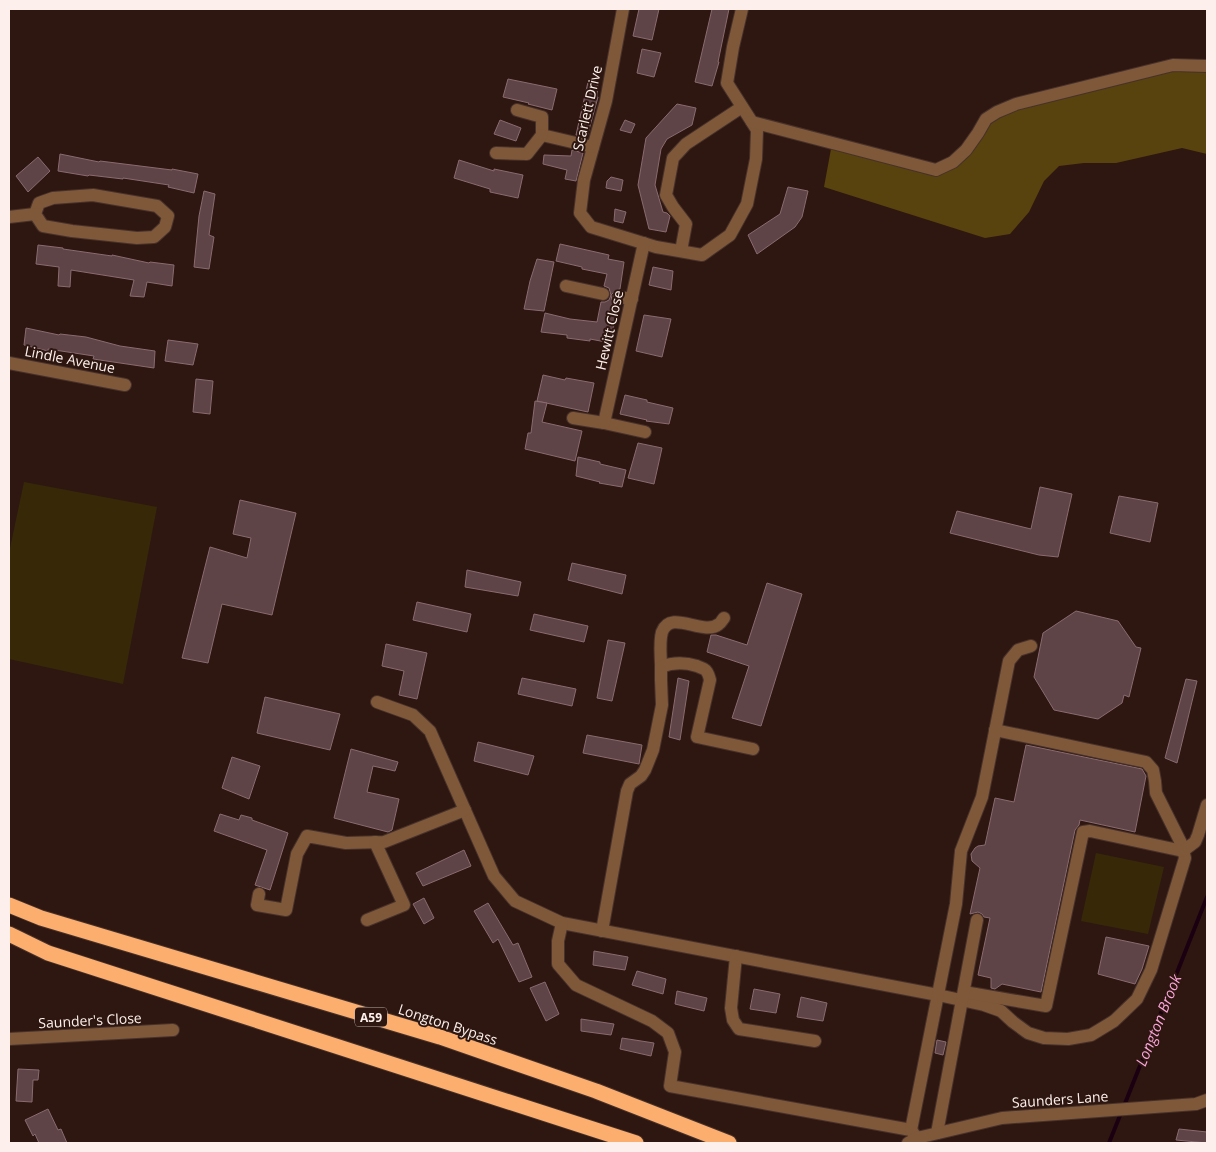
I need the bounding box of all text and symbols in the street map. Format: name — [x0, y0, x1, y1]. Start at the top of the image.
street label: Scarlett Drive — [568, 63, 606, 153]
street label: Hewitt Close — [591, 288, 627, 372]
street label: Lindle Avenue — [23, 341, 117, 377]
water label: Longton Brook — [1131, 971, 1186, 1069]
street label: Longton Bypass — [396, 999, 500, 1049]
street label: Saunder's Close — [38, 1008, 142, 1032]
road number: A59 — [355, 1008, 387, 1026]
street label: Saunders Lane — [1011, 1086, 1109, 1112]

